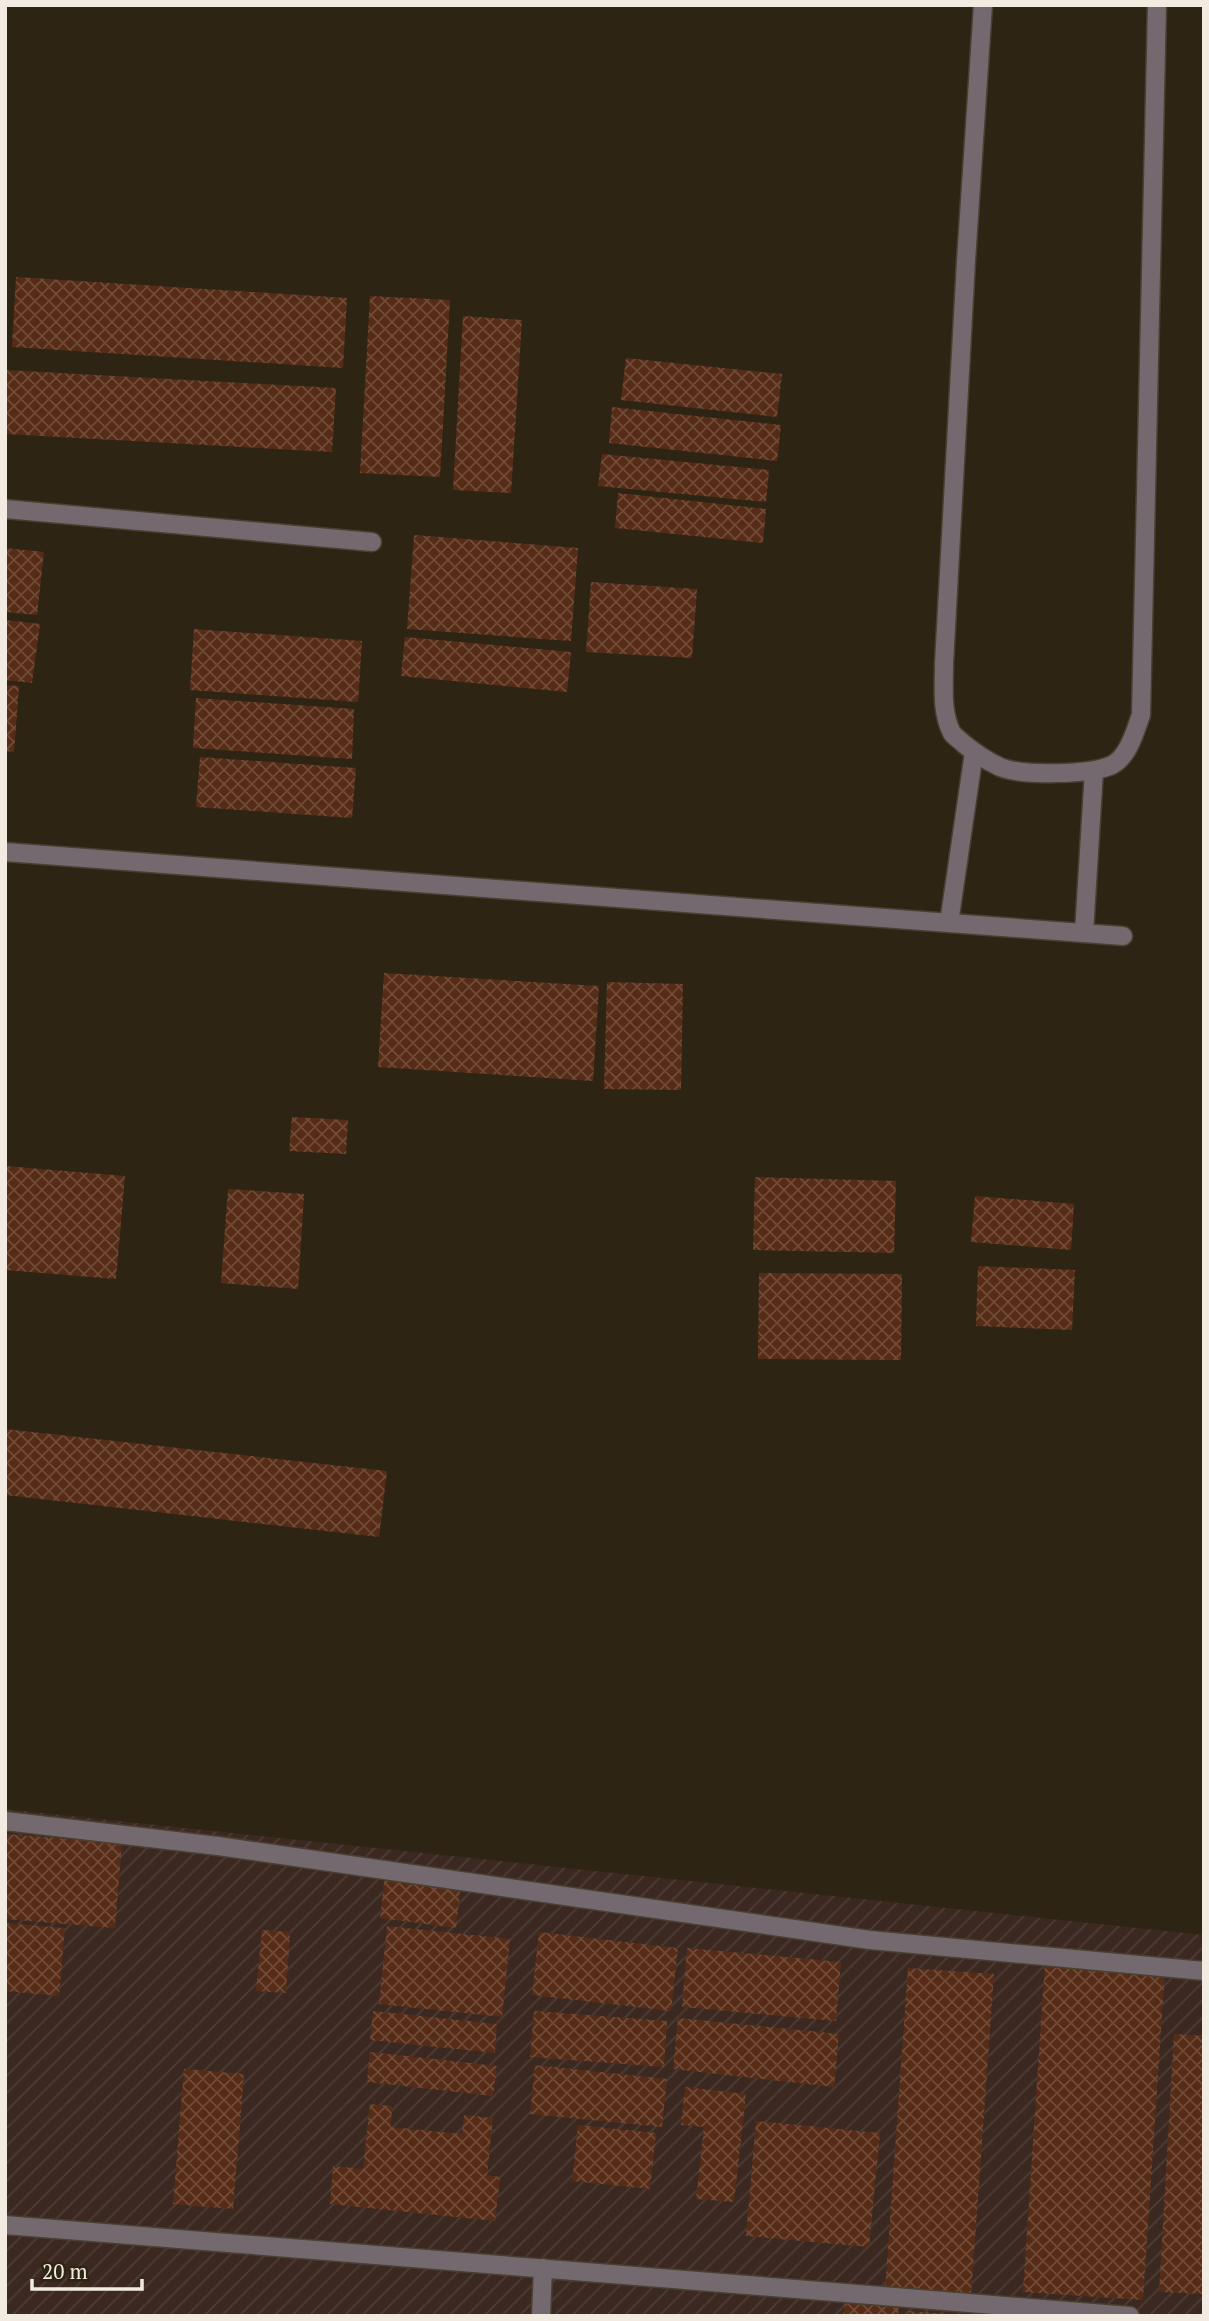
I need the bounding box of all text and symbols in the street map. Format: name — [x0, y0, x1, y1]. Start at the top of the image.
scale bar — [32, 2248, 142, 2292]
text: 20 m — [42, 2257, 88, 2285]

